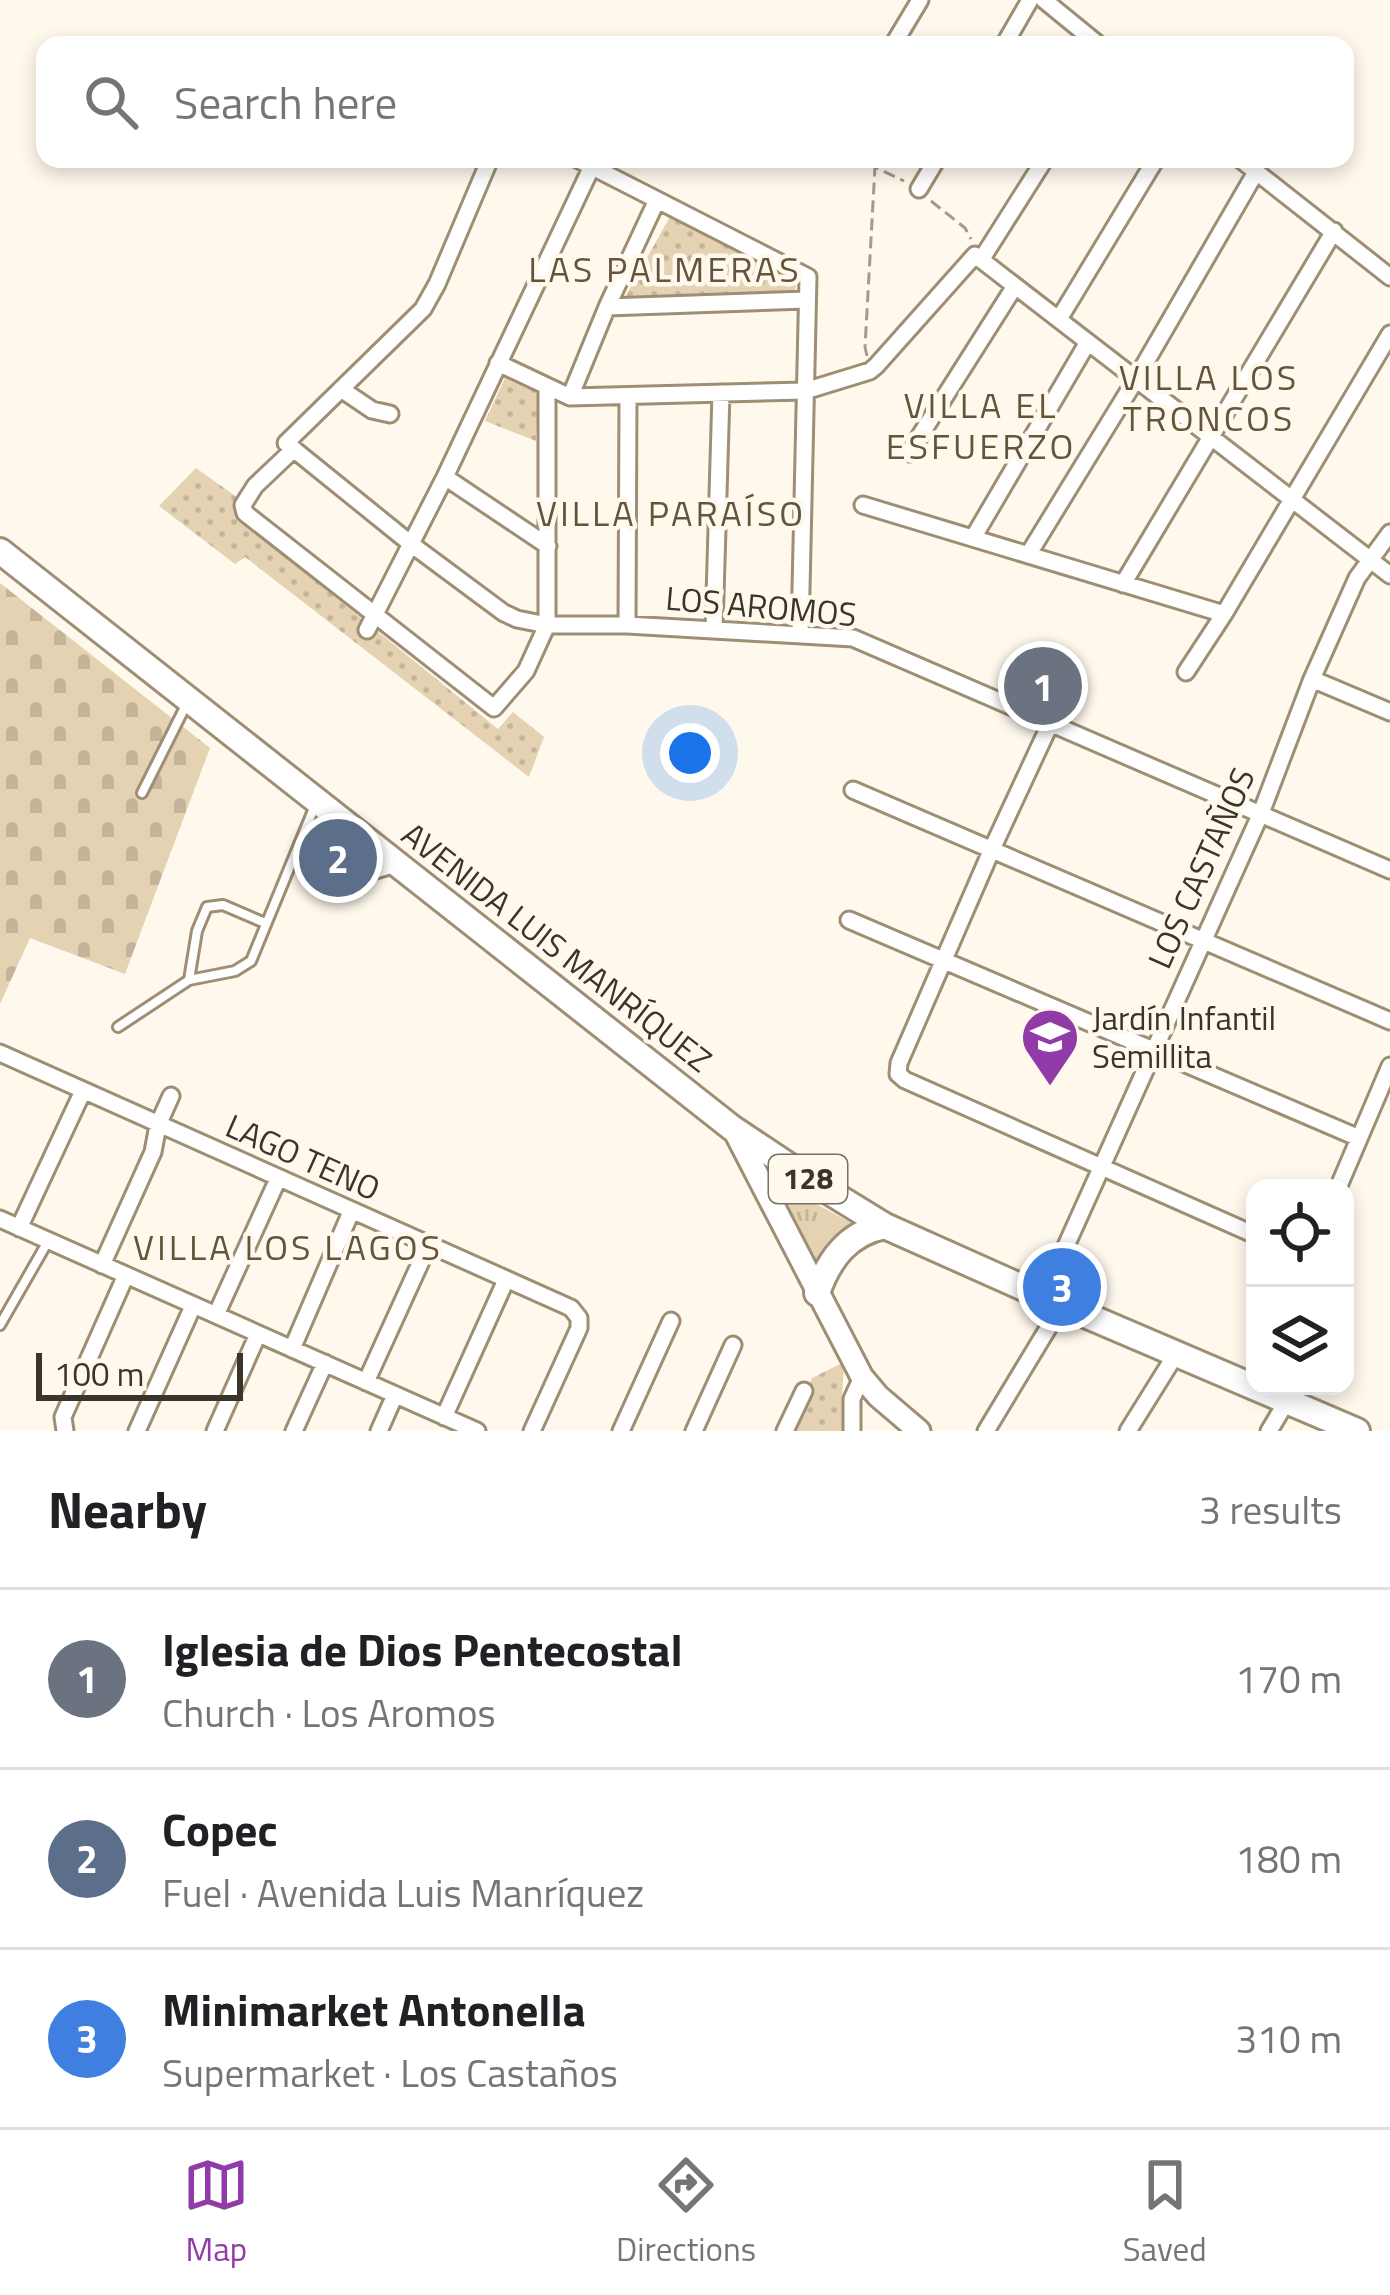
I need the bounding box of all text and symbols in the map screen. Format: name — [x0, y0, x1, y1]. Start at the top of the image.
search box — [36, 36, 1354, 168]
text: Search here — [174, 68, 397, 136]
icon: search — [78, 69, 144, 135]
district label: LAS PALMERAS — [528, 241, 802, 296]
district label: VILLA LOS TRONCOS — [1119, 349, 1299, 445]
district label: VILLA EL ESFUERZO — [886, 377, 1076, 473]
district label: VILLA PARAÍSO — [536, 485, 806, 540]
street label: LOS AROMOS — [664, 573, 858, 639]
pin: 1 — [1004, 641, 1082, 731]
your location — [660, 723, 720, 783]
street label: LOS CASTAÑOS — [1134, 760, 1268, 976]
street label: AVENIDA LUIS MANRÍQUEZ — [391, 810, 723, 1084]
pin: 2 — [299, 813, 377, 903]
place label: Jardín Infantil Semillita — [1092, 993, 1276, 1081]
school or university icon: Jardín Infantil Semillita — [1019, 1006, 1081, 1088]
street label: LAGO TENO — [218, 1101, 388, 1213]
road number: 128 — [769, 1155, 847, 1203]
map controls — [1246, 1179, 1354, 1395]
button: locate — [1246, 1179, 1354, 1287]
district label: VILLA LOS LAGOS — [133, 1219, 443, 1274]
pin: 3 — [1023, 1242, 1101, 1332]
button: layers — [1246, 1287, 1354, 1395]
scale bar — [36, 1347, 243, 1400]
text: 100 m — [54, 1349, 144, 1399]
text: Nearby — [48, 1470, 207, 1548]
text: 3 results — [1199, 1480, 1342, 1539]
text: Iglesia de Dios Pentecostal — [162, 1615, 683, 1683]
text: 1 — [76, 1649, 98, 1708]
text: 170 m — [1235, 1649, 1342, 1708]
text: Church · Los Aromos — [162, 1683, 496, 1742]
text: Copec — [162, 1795, 278, 1863]
text: 2 — [76, 1829, 98, 1888]
text: 180 m — [1235, 1829, 1342, 1888]
text: Fuel · Avenida Luis Manríquez — [162, 1863, 644, 1922]
text: Minimarket Antonella — [162, 1975, 586, 2043]
text: 3 — [76, 2009, 98, 2068]
text: 310 m — [1235, 2009, 1342, 2068]
text: Supermarket · Los Castaños — [162, 2043, 618, 2102]
tab: Map — [183, 2152, 249, 2274]
tab: Directions — [616, 2152, 756, 2274]
tab: Saved — [1123, 2152, 1207, 2274]

